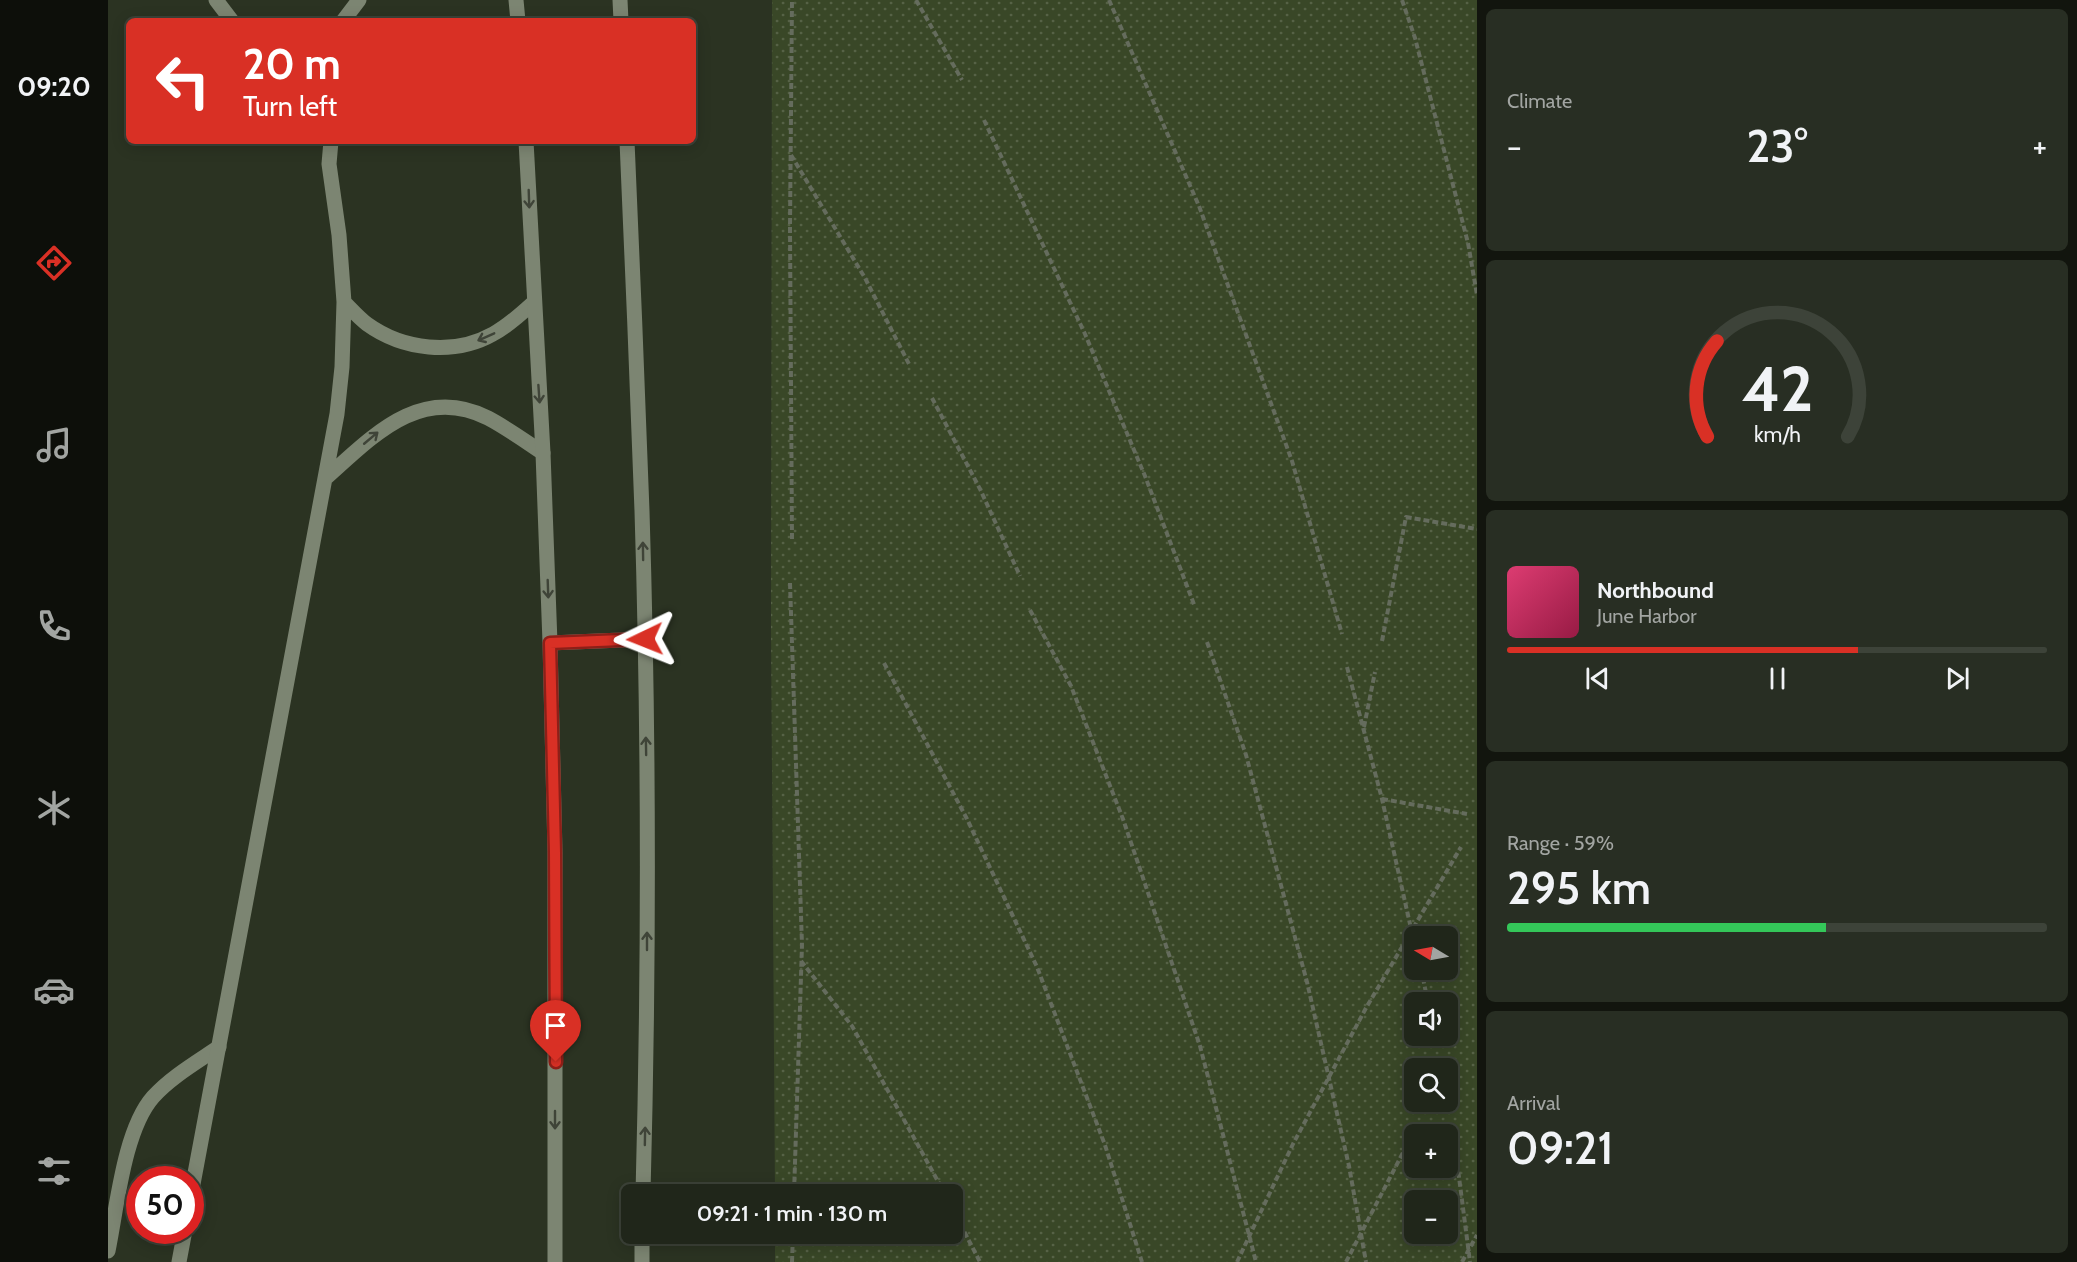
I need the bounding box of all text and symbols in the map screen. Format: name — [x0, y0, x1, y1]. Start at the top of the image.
text: 20 m — [243, 38, 341, 90]
icon: left — [144, 42, 222, 120]
text: 09:20 — [17, 70, 91, 103]
text: Climate — [1507, 89, 1572, 113]
text: Turn left — [243, 90, 337, 123]
text: 23° — [1746, 119, 1808, 173]
text: − — [1507, 126, 1522, 166]
text: + — [2032, 126, 2047, 166]
one-way arrow — [523, 189, 535, 209]
icon: directions — [33, 242, 75, 284]
one-way arrow — [477, 332, 495, 343]
text: 42 — [1741, 352, 1813, 428]
one-way arrow — [534, 384, 545, 404]
text: km/h — [1754, 422, 1800, 448]
icon: music — [33, 424, 75, 466]
one-way arrow — [363, 432, 379, 445]
one-way arrow — [637, 541, 649, 561]
text: Northbound — [1597, 577, 1714, 604]
one-way arrow — [542, 578, 554, 598]
text: June Harbor — [1597, 604, 1697, 628]
icon: phone — [33, 605, 75, 647]
position arrow — [613, 607, 677, 671]
icon: previous — [1581, 662, 1614, 695]
icon: pause — [1761, 662, 1794, 695]
icon: next — [1941, 662, 1974, 695]
one-way arrow — [640, 736, 652, 756]
icon: climate — [33, 787, 75, 829]
text: Range · 59% — [1507, 831, 1614, 855]
text: 295 km — [1507, 861, 1651, 915]
north arrow — [1404, 926, 1458, 980]
map controls — [1404, 926, 1458, 1244]
one-way arrow — [641, 931, 653, 951]
icon: car — [33, 969, 75, 1011]
button: sound — [1404, 992, 1458, 1046]
pin — [530, 1000, 581, 1062]
icon: arrive — [539, 1009, 572, 1042]
button: search — [1404, 1058, 1458, 1112]
text: Arrival — [1507, 1091, 1560, 1115]
one-way arrow — [550, 1109, 561, 1129]
text: 09:21 — [1507, 1121, 1613, 1175]
button: + — [1404, 1124, 1458, 1178]
one-way arrow — [639, 1126, 650, 1146]
icon: filters — [33, 1150, 75, 1192]
speed limit sign: 50 — [126, 1166, 204, 1244]
button: − — [1404, 1190, 1458, 1244]
text: 09:21 · 1 min · 130 m — [697, 1200, 887, 1227]

